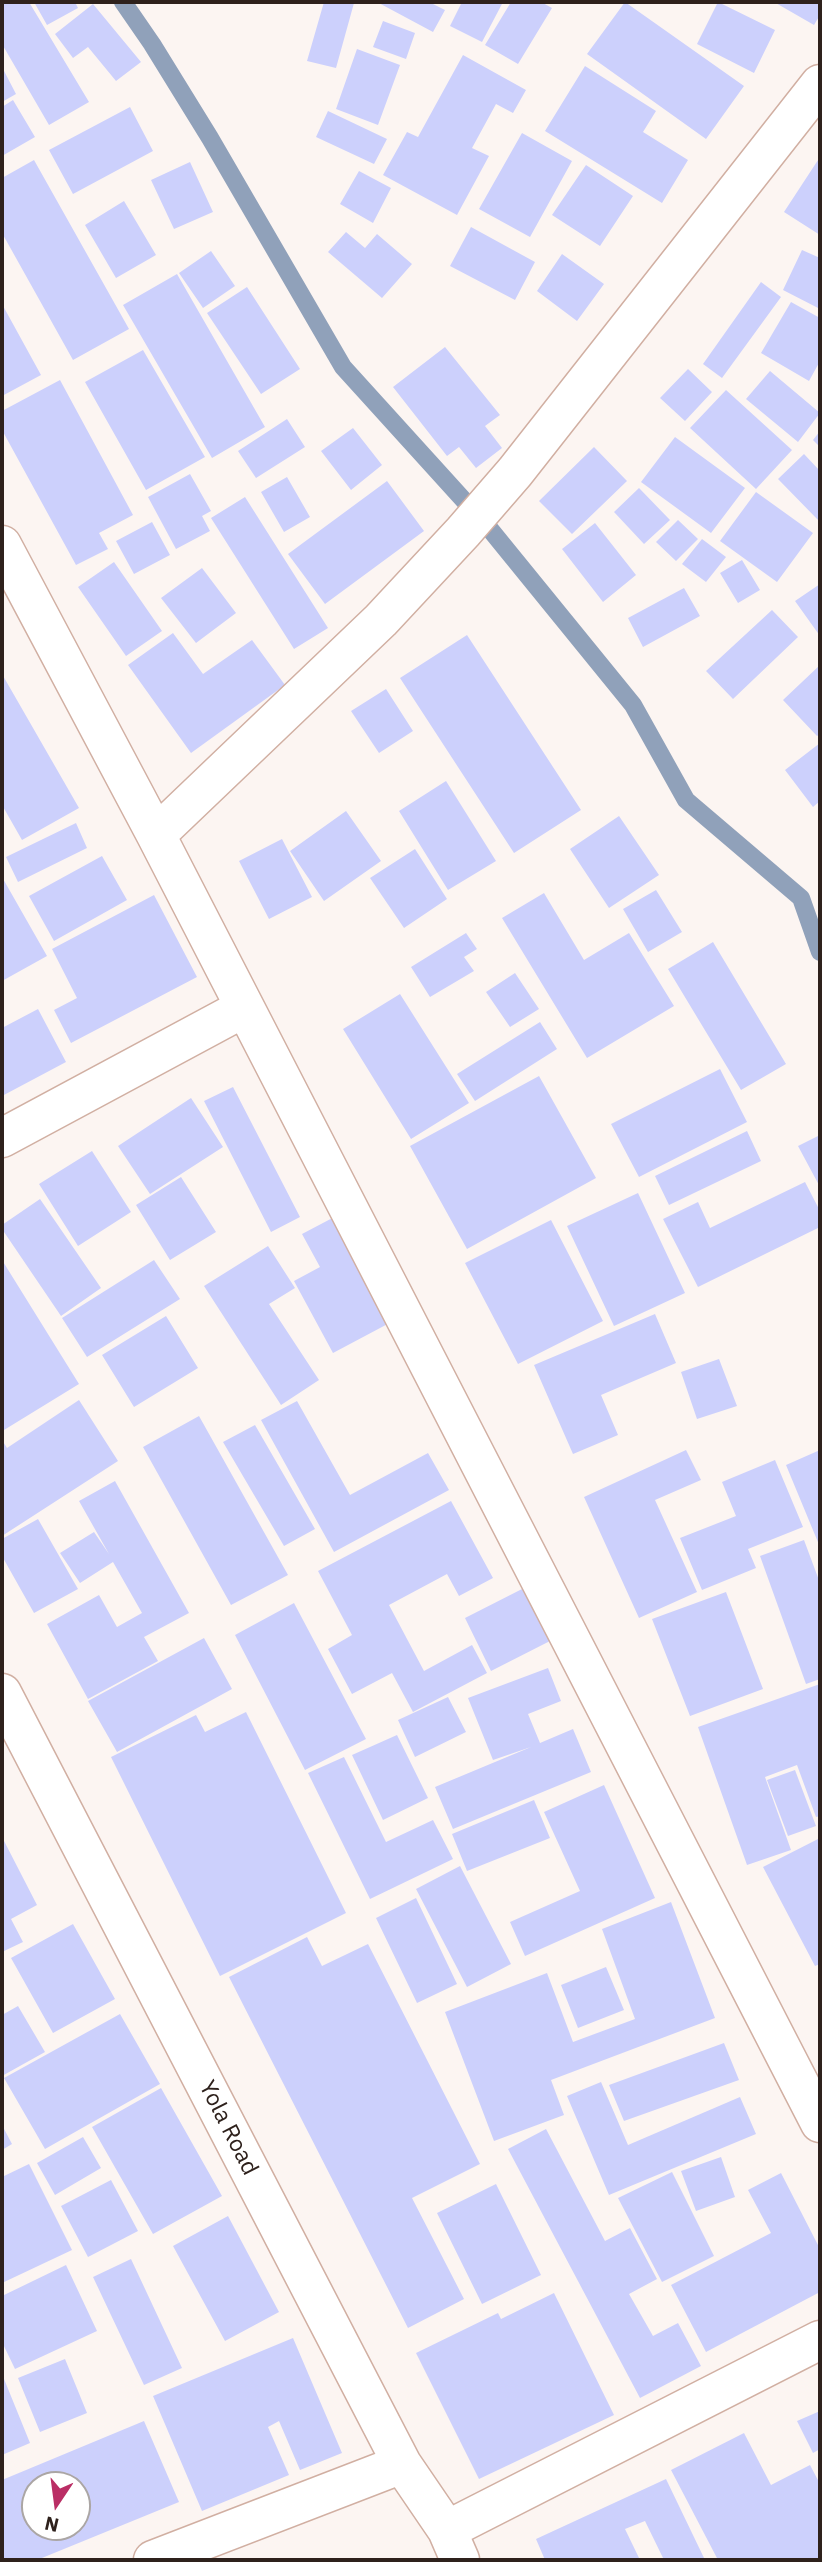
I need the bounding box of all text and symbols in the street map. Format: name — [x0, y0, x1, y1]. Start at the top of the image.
street label: Yola Road — [193, 2076, 263, 2180]
north arrow — [21, 2471, 91, 2541]
text: N — [42, 2511, 61, 2538]

